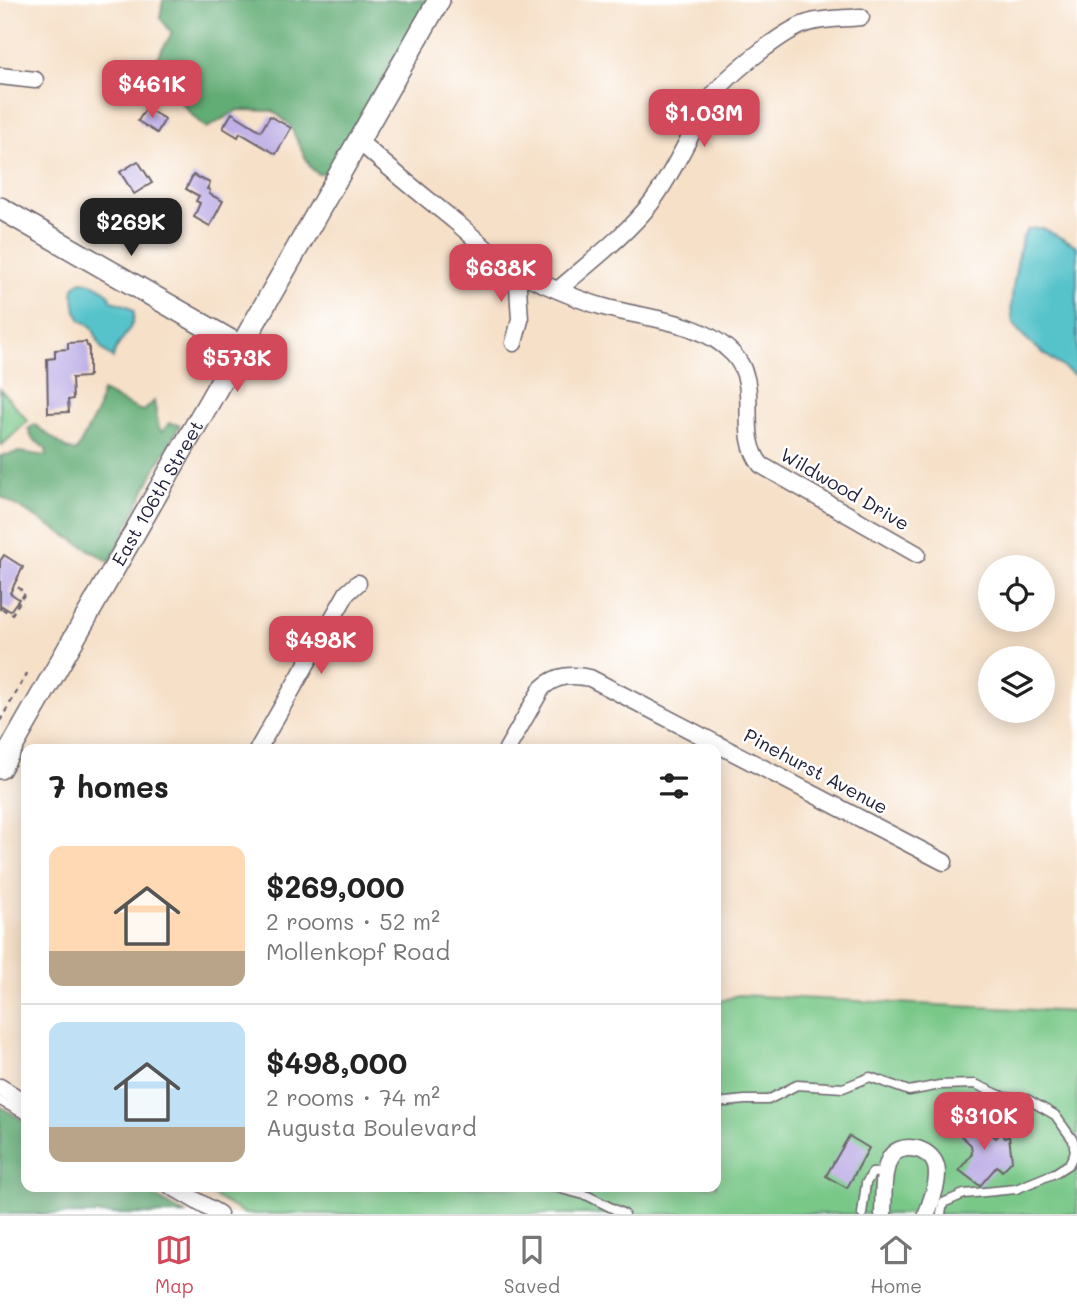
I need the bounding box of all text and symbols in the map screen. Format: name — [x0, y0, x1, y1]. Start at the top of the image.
pin: $461K — [103, 60, 201, 120]
text: $461K — [118, 68, 186, 98]
pin: $1.03M — [647, 90, 761, 149]
text: $1.03M — [665, 97, 743, 127]
pin: $269K — [82, 198, 180, 258]
text: $269K — [96, 206, 166, 236]
pin: $638K — [452, 244, 550, 304]
text: $638K — [465, 252, 537, 282]
pin: $573K — [188, 334, 286, 394]
text: $573K — [202, 342, 272, 372]
street label: East 106th Street — [105, 415, 208, 570]
street label: Wildwood Drive — [776, 442, 914, 536]
map controls — [978, 555, 1055, 723]
button: locate — [978, 555, 1055, 632]
pin: $498K — [272, 616, 370, 676]
text: $498K — [285, 624, 357, 654]
button: layers — [978, 646, 1055, 723]
street label: Pinehurst Avenue — [740, 722, 893, 819]
text: 7 homes — [49, 766, 169, 806]
icon: filters — [655, 767, 693, 805]
text: $269,000 — [266, 866, 405, 906]
icon: home — [105, 874, 189, 958]
text: 2 rooms · 52 m² — [266, 906, 440, 936]
text: Mollenkopf Road — [266, 936, 450, 966]
text: $498,000 — [266, 1042, 407, 1082]
icon: home — [105, 1050, 189, 1134]
text: 2 rooms · 74 m² — [266, 1082, 440, 1112]
pin: $310K — [935, 1092, 1033, 1152]
text: $310K — [950, 1100, 1018, 1130]
text: Augusta Boulevard — [266, 1112, 477, 1142]
tab: Map — [155, 1231, 194, 1298]
tab: Saved — [504, 1231, 560, 1298]
tab: Home — [870, 1231, 922, 1298]

